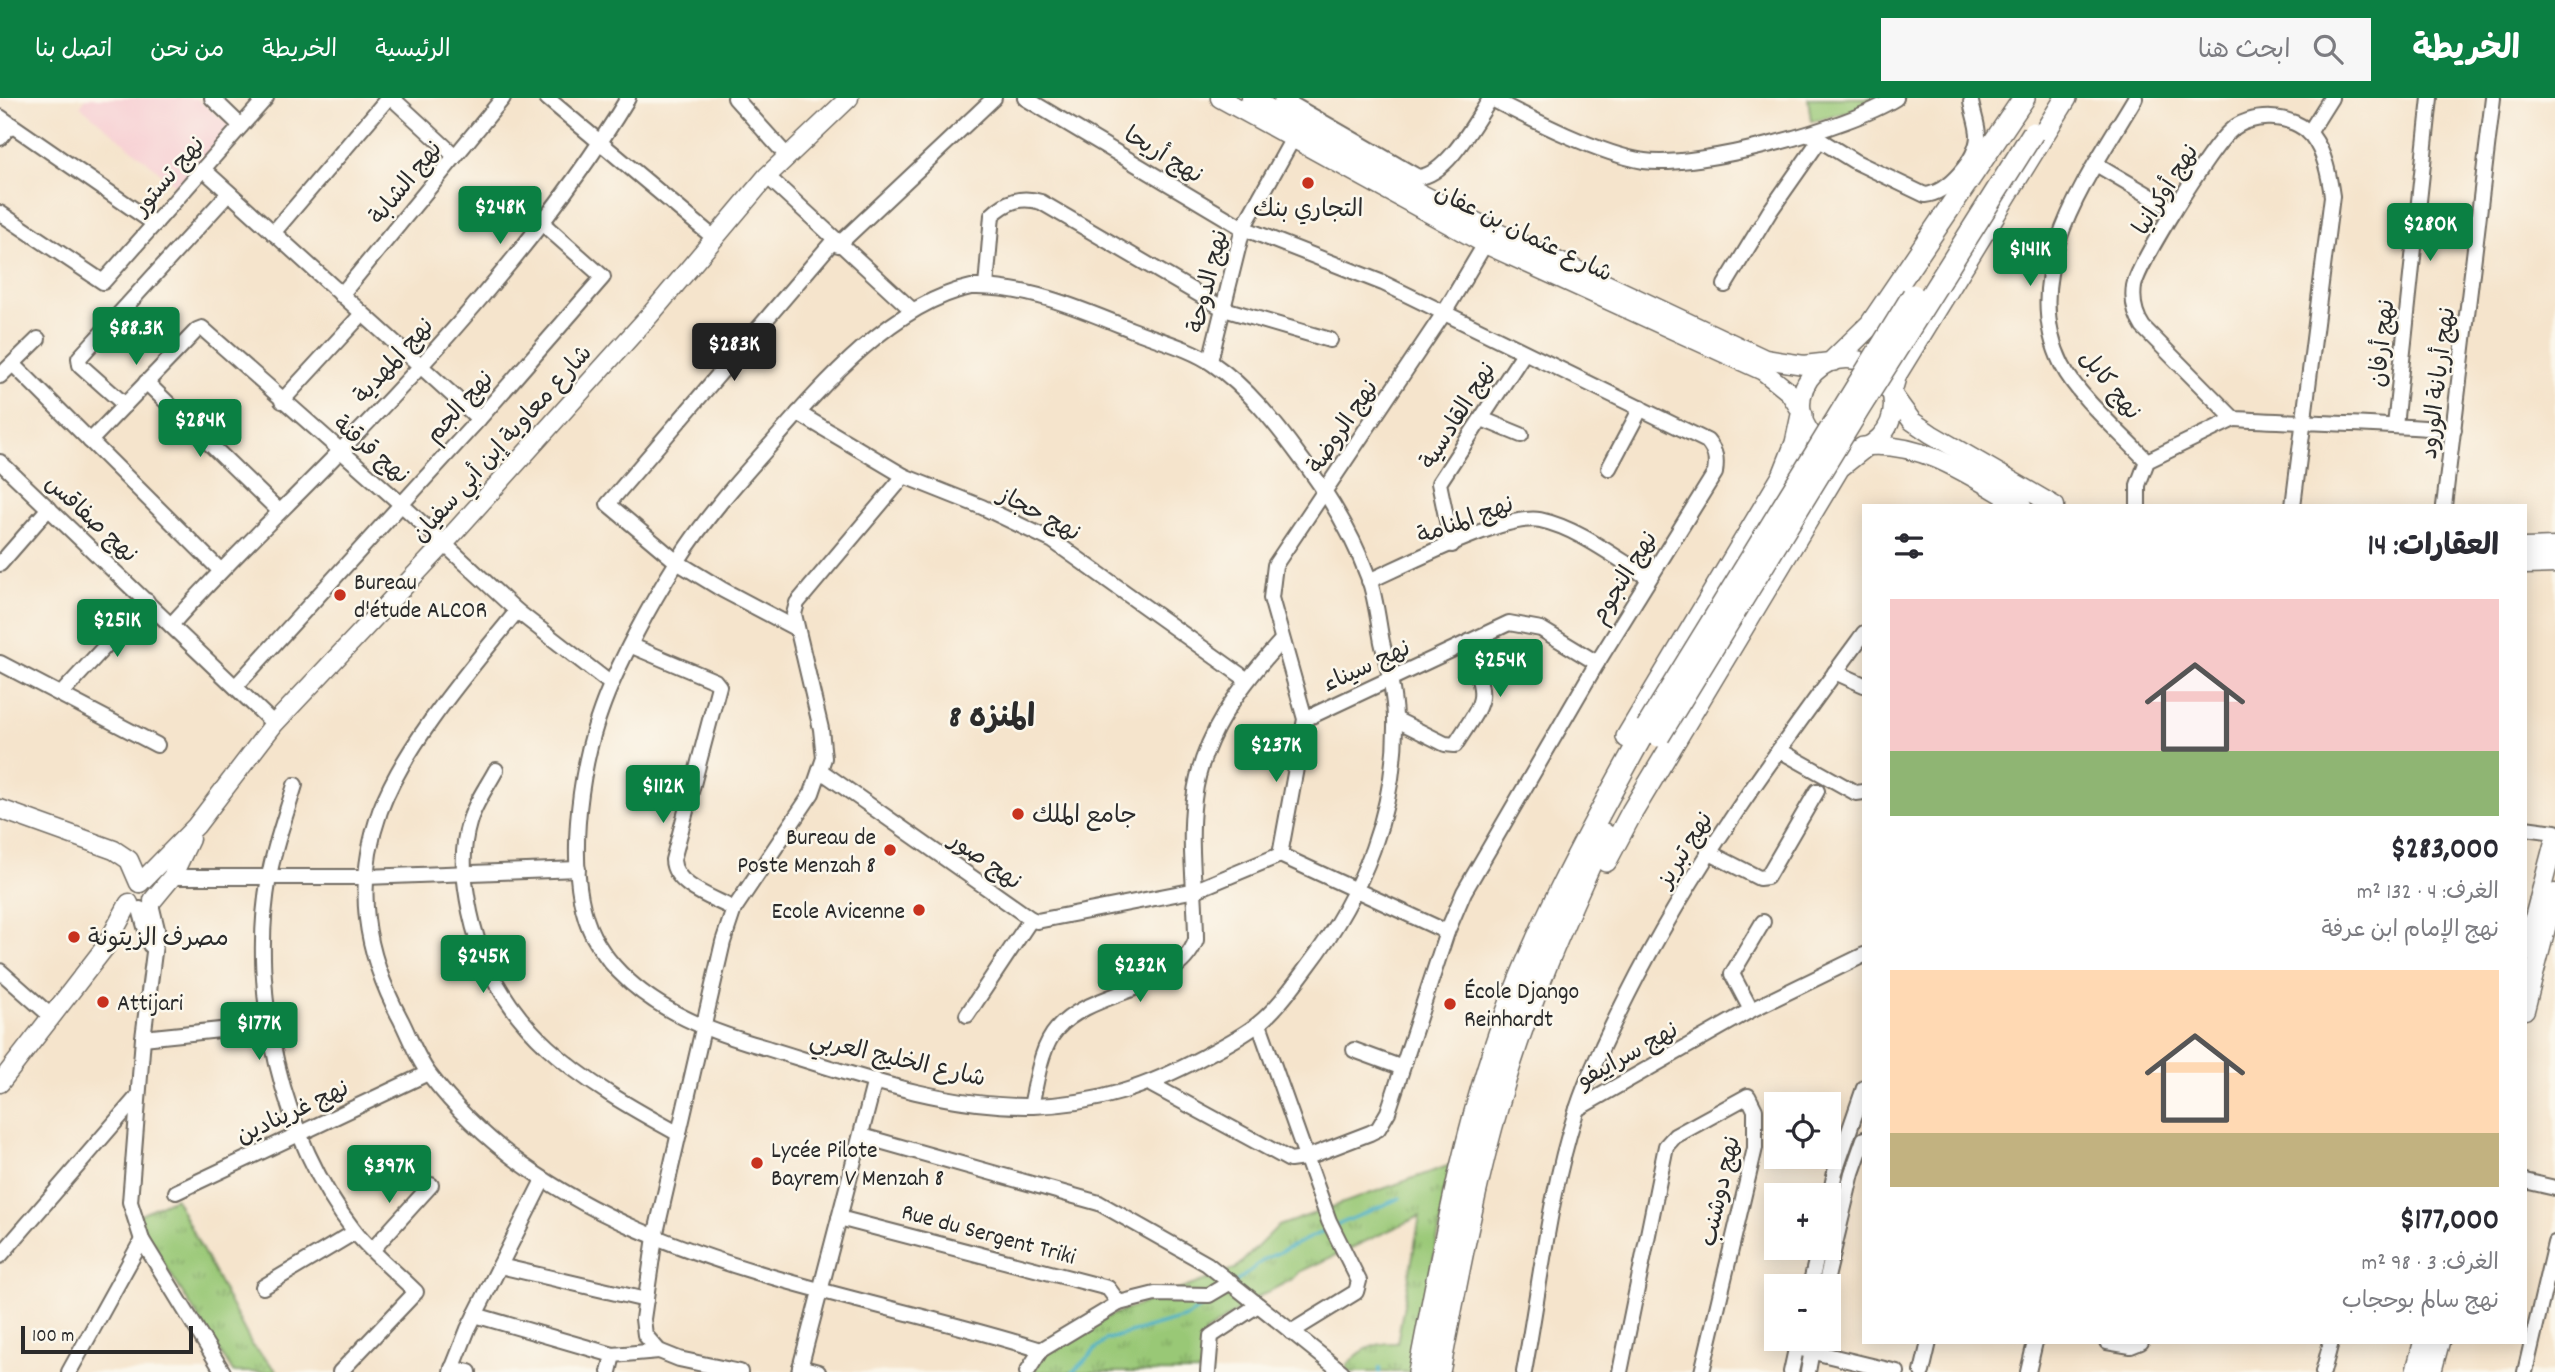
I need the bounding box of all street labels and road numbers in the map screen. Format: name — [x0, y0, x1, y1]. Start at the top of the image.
street label: نهج أريحا — [1116, 119, 1209, 194]
street label: نهج تستور — [125, 130, 214, 226]
street label: نهج الشابة — [363, 134, 452, 233]
street label: نهج أوكرانيا — [2125, 138, 2209, 243]
street label: شارع عثمان بن عفان — [1428, 177, 1617, 293]
street label: نهج الدوحة — [1181, 227, 1239, 337]
street label: نهج أرفان — [2361, 298, 2405, 389]
street label: نهج أريانة الورود — [2413, 305, 2466, 461]
street label: نهج المهدية — [347, 311, 443, 413]
street label: شارع معاوية إبن أبي سفيان — [404, 338, 602, 552]
street label: نهج كابل — [2070, 343, 2148, 429]
street label: نهج القادسية — [1413, 356, 1506, 477]
street label: نهج الجم — [419, 364, 503, 452]
street label: نهج الروضة — [1301, 374, 1388, 481]
street label: نهج قرقنة — [324, 409, 416, 494]
street label: نهج صفاقس — [36, 468, 144, 572]
street label: نهج حجاز — [990, 479, 1086, 552]
street label: نهج المنامة — [1413, 489, 1519, 555]
street label: نهج النجوم — [1584, 526, 1668, 632]
street label: نهج سيناء — [1318, 633, 1417, 703]
street label: نهج تبريز — [1649, 806, 1723, 897]
street label: نهج صور — [939, 824, 1027, 900]
street label: نهج سراييفو — [1571, 1015, 1685, 1099]
street label: شارع الخليج العربي — [806, 1024, 988, 1099]
street label: نهج غرينادين — [231, 1073, 355, 1155]
street label: نهج دوشنب — [1693, 1133, 1751, 1250]
street label: Rue du Sergent Triki — [897, 1196, 1079, 1275]

